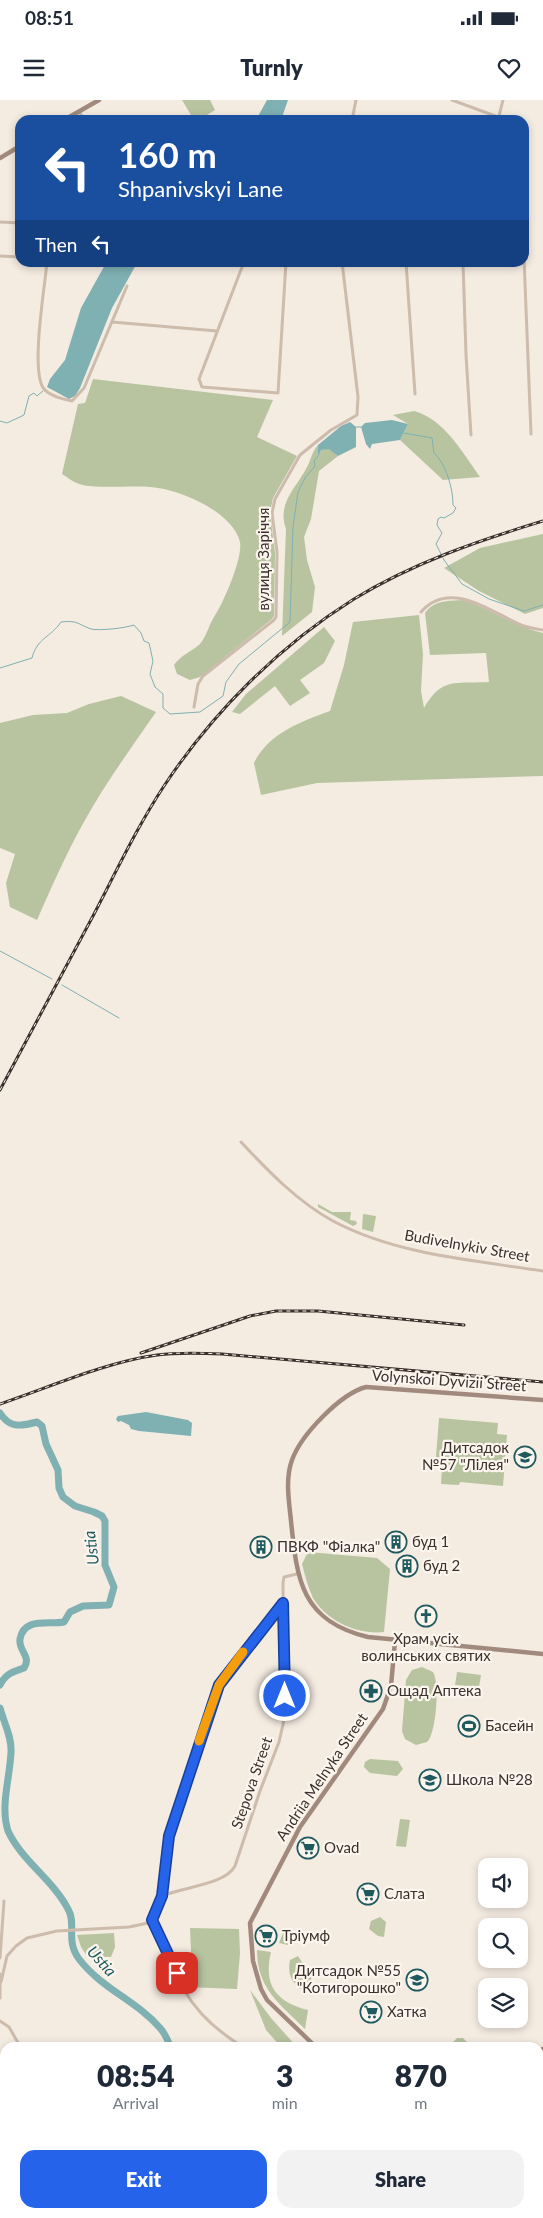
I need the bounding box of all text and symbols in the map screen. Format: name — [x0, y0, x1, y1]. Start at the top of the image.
text: 08:51 — [25, 6, 74, 29]
icon: menu — [20, 54, 48, 82]
text: Turnly — [240, 54, 303, 81]
icon: heart — [495, 54, 523, 82]
text: 160 m — [118, 133, 217, 175]
icon: left — [35, 135, 100, 200]
text: Shpanivskyi Lane — [118, 175, 283, 202]
icon: left — [87, 230, 115, 258]
text: Then — [35, 233, 77, 256]
street label: вулиця Заріччя — [254, 508, 272, 610]
street label: Budivelnykiv Street — [403, 1225, 532, 1265]
street label: Volynskoi Dyvizii Street — [371, 1366, 527, 1394]
place label: Дитсадок №57 "Лілея" — [422, 1438, 509, 1473]
school or university icon: Дитсадок №57 "Лілея" — [513, 1445, 537, 1469]
water label: Ustia — [79, 1530, 102, 1566]
building icon: буд 1 — [384, 1530, 408, 1554]
place label: буд 1 — [412, 1532, 449, 1550]
building icon: ПВКФ "Фіалка" — [249, 1535, 273, 1559]
place label: ПВКФ "Фіалка" — [277, 1537, 380, 1555]
building icon: буд 2 — [395, 1554, 419, 1578]
place label: буд 2 — [423, 1556, 460, 1574]
church icon: Храм усіх волинських святих — [414, 1604, 438, 1628]
place label: Храм усіх волинських святих — [361, 1629, 491, 1664]
position arrow — [258, 1669, 310, 1721]
pharmacy icon: Ощад Аптека — [359, 1679, 383, 1703]
place label: Ощад Аптека — [387, 1681, 481, 1699]
street label: Andriia Melnyka Street — [272, 1709, 371, 1844]
sports icon: Басейн — [457, 1714, 481, 1738]
place label: Басейн — [485, 1716, 534, 1734]
street label: Stepova Street — [227, 1734, 275, 1831]
school or university icon: Школа №28 — [418, 1768, 442, 1792]
place label: Школа №28 — [446, 1770, 533, 1788]
supermarket icon: Ovad — [296, 1836, 320, 1860]
place label: Ovad — [324, 1838, 359, 1856]
map controls — [478, 1858, 528, 2028]
button: sound — [478, 1858, 528, 1908]
supermarket icon: Слата — [356, 1882, 380, 1906]
place label: Слата — [384, 1884, 425, 1902]
button: search — [478, 1918, 528, 1968]
supermarket icon: Тріумф — [254, 1924, 278, 1948]
place label: Тріумф — [282, 1926, 330, 1944]
water label: Ustia — [84, 1942, 121, 1980]
pin — [156, 1952, 198, 1994]
icon: arrive — [163, 1959, 191, 1987]
place label: Дитсадок №55 "Котигорошко" — [295, 1961, 401, 1996]
school or university icon: Дитсадок №55 "Котигорошко" — [405, 1968, 429, 1992]
button: layers — [478, 1978, 528, 2028]
supermarket icon: Хатка — [359, 2000, 383, 2024]
place label: Хатка — [387, 2002, 427, 2020]
text: 08:54 — [97, 2057, 175, 2093]
text: 3 — [276, 2057, 293, 2093]
text: 870 — [395, 2057, 447, 2093]
text: Arrival — [113, 2093, 159, 2112]
text: min — [272, 2093, 298, 2112]
text: m — [414, 2093, 427, 2112]
button: Exit — [20, 2150, 267, 2208]
button: Share — [277, 2150, 524, 2208]

